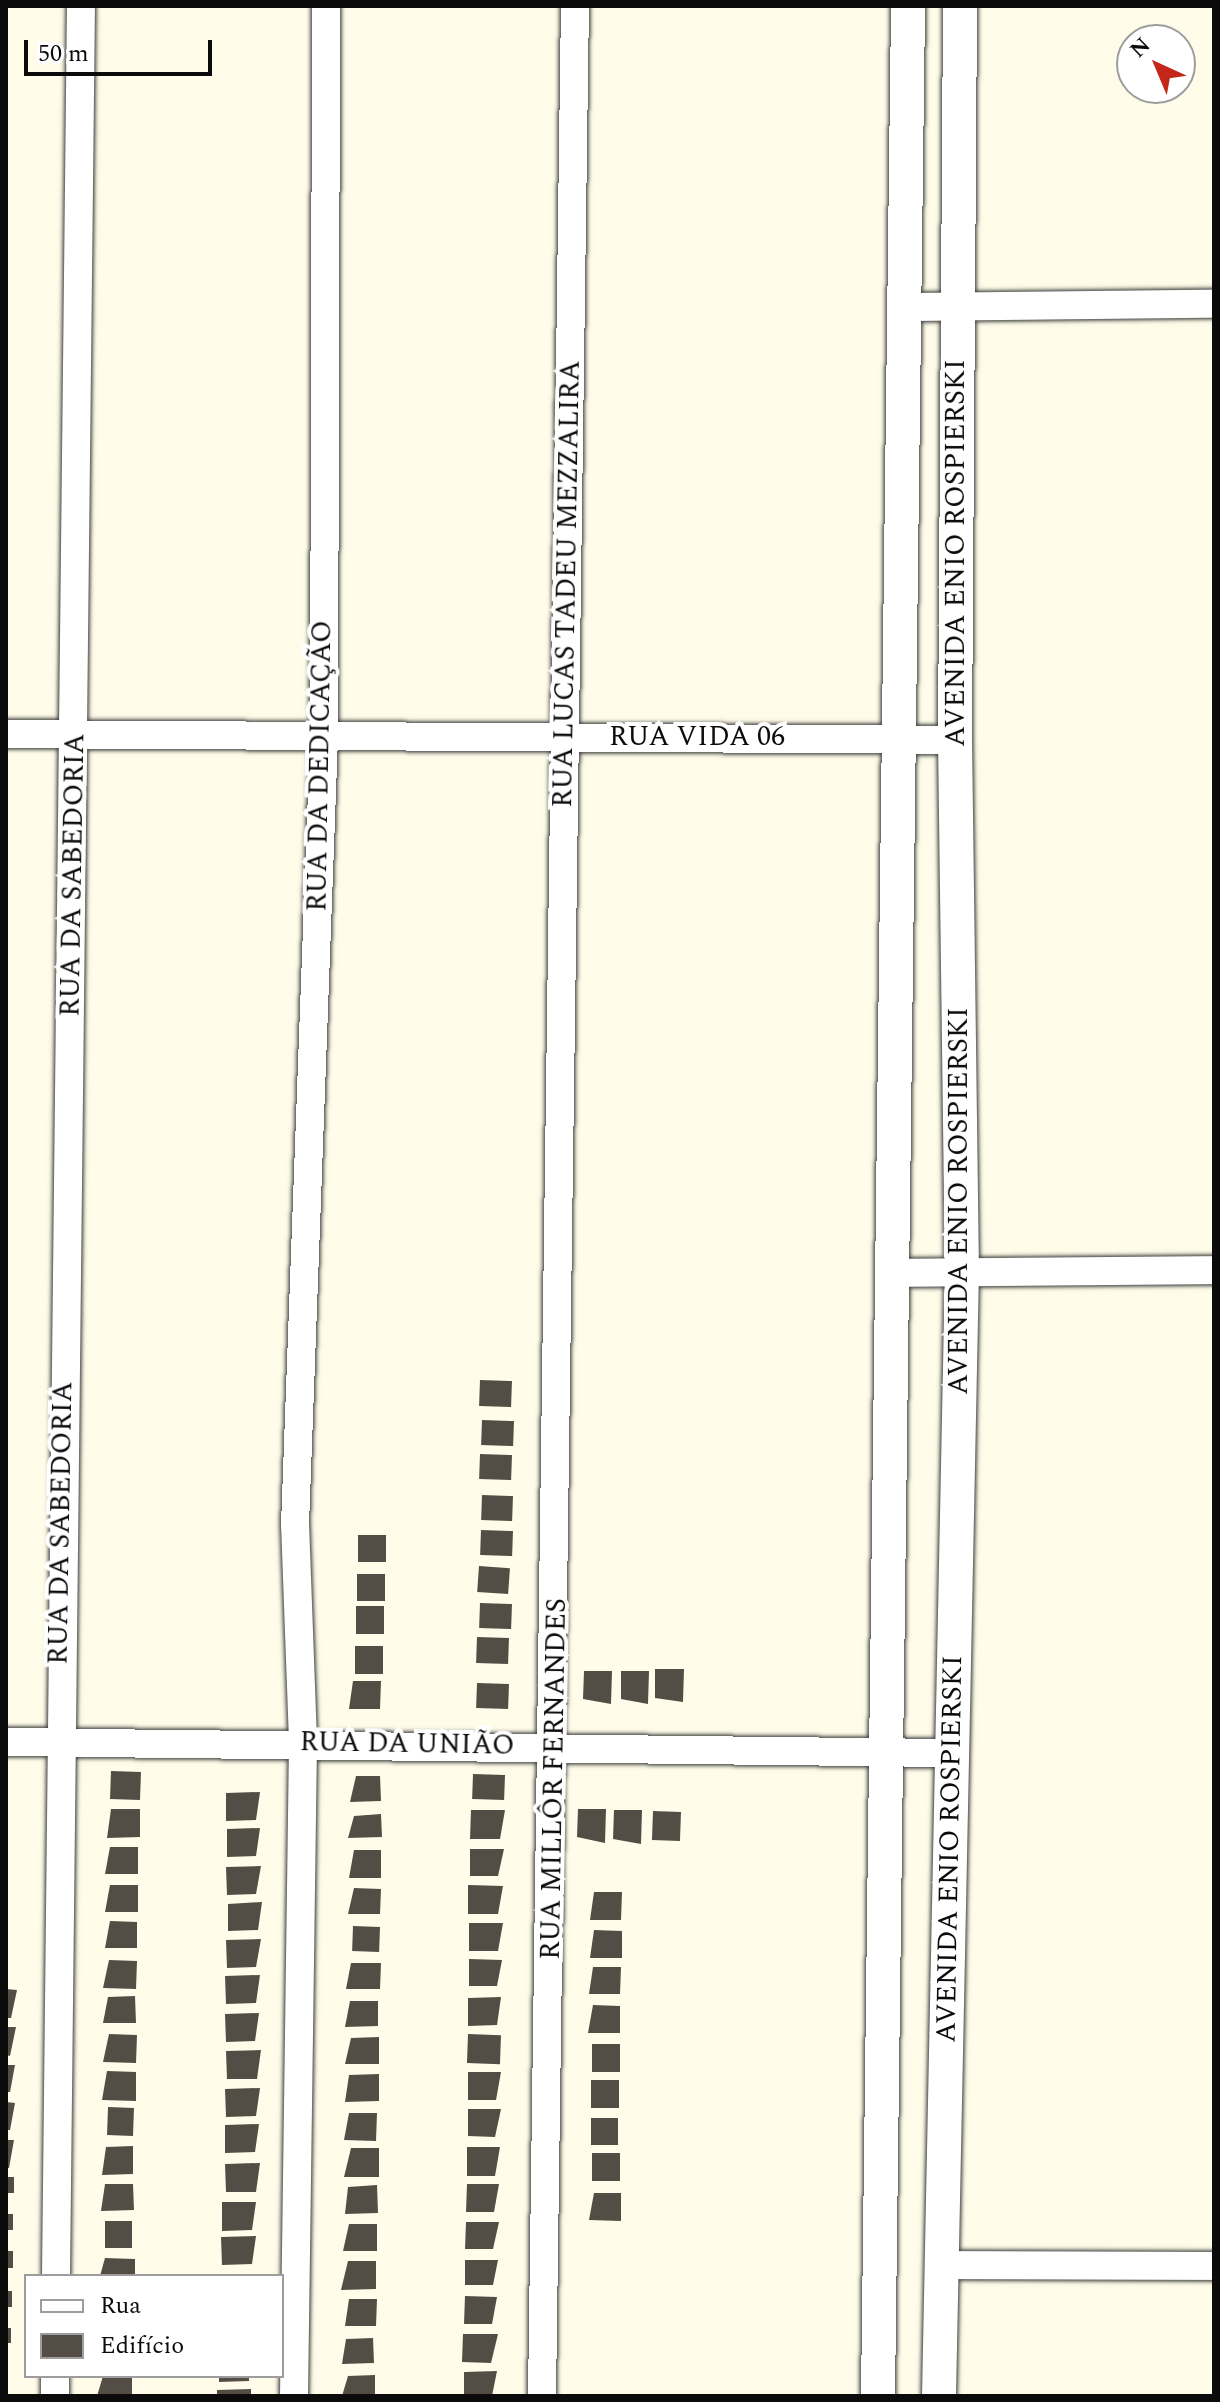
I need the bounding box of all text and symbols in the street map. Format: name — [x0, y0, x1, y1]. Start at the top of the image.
scale bar — [28, 24, 216, 74]
north arrow — [1116, 24, 1196, 104]
text: N — [1122, 30, 1158, 66]
text: 50 m — [38, 36, 89, 72]
street label: AVENIDA ENIO ROSPIERSKI — [939, 359, 973, 747]
street label: RUA LUCAS TADEU MEZZALIRA — [546, 360, 588, 808]
street label: RUA DA DEDICAÇÃO — [301, 620, 339, 912]
street label: RUA VIDA 06 — [609, 720, 785, 754]
street label: RUA DA SABEDORIA — [54, 733, 92, 1017]
street label: AVENIDA ENIO ROSPIERSKI — [942, 1007, 976, 1395]
street label: RUA DA SABEDORIA — [42, 1381, 80, 1665]
street label: RUA MILLÔR FERNANDES — [534, 1598, 574, 1960]
street label: AVENIDA ENIO ROSPIERSKI — [930, 1655, 970, 2043]
street label: RUA DA UNIÃO — [299, 1725, 515, 1763]
legend — [24, 2274, 284, 2378]
text: Rua — [100, 2288, 141, 2324]
text: Edifício — [100, 2328, 184, 2364]

